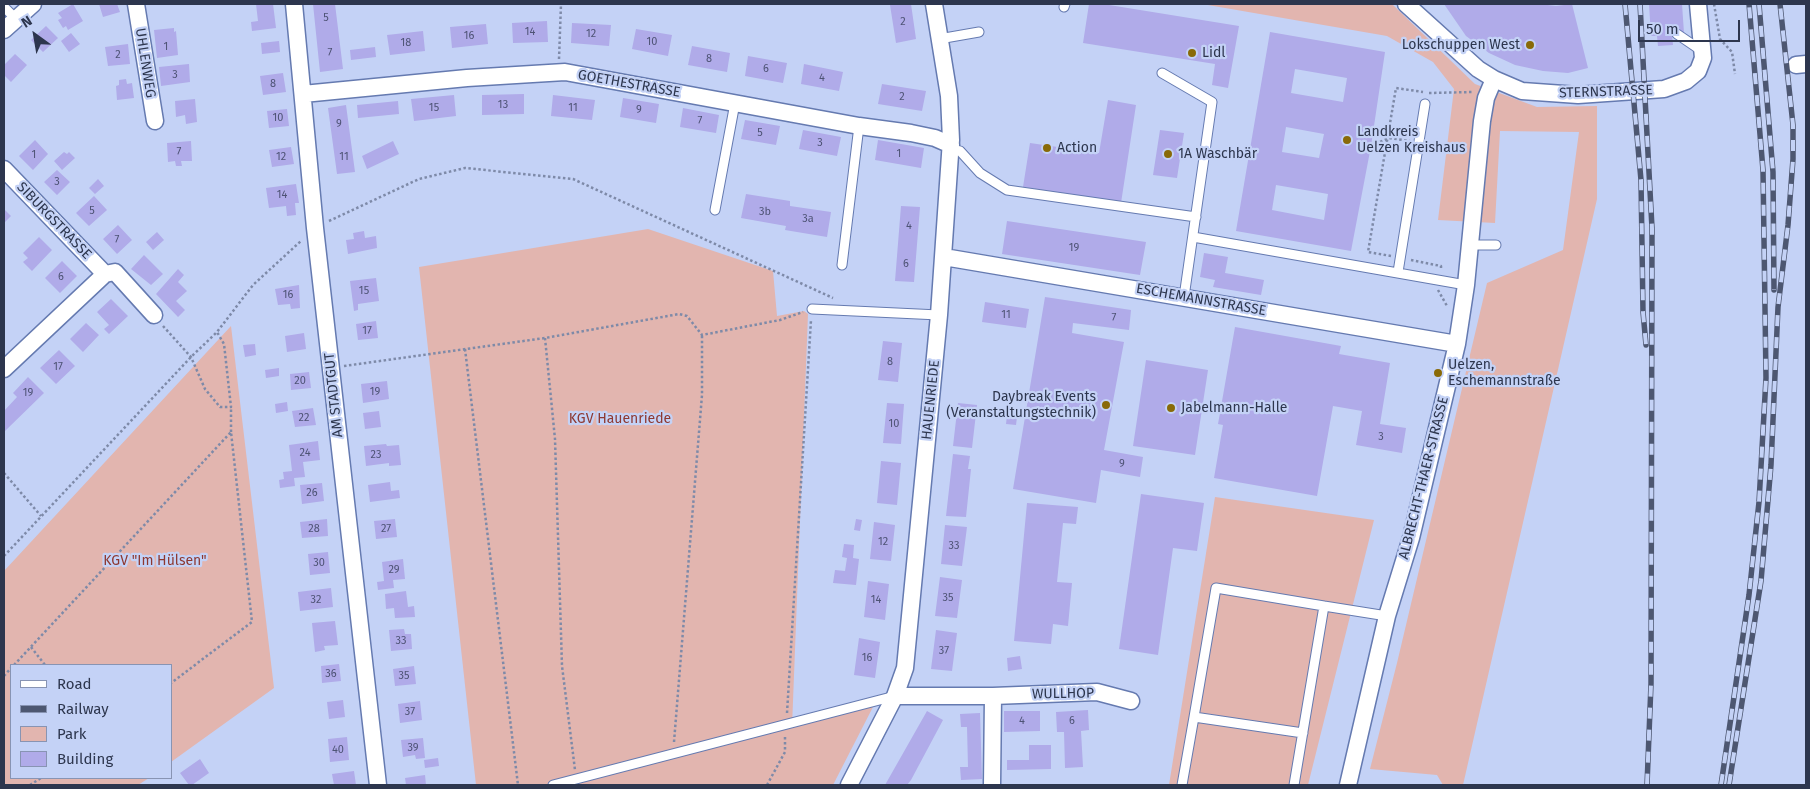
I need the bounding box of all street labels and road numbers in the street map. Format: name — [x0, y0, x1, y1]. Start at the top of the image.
street label: UHLENWEG — [131, 27, 159, 99]
street label: GOETHESTRASSE — [576, 67, 682, 101]
street label: STERNSTRASSE — [1559, 82, 1653, 102]
street label: SIBURGSTRASSE — [13, 179, 95, 263]
street label: ESCHEMANNSTRASSE — [1135, 280, 1267, 320]
street label: AM STADTGUT — [321, 352, 347, 438]
street label: HAUENRIEDE — [918, 359, 944, 441]
street label: ALBRECHT-THAER-STRASSE — [1396, 395, 1452, 561]
street label: WULLHOP — [1032, 685, 1094, 703]

